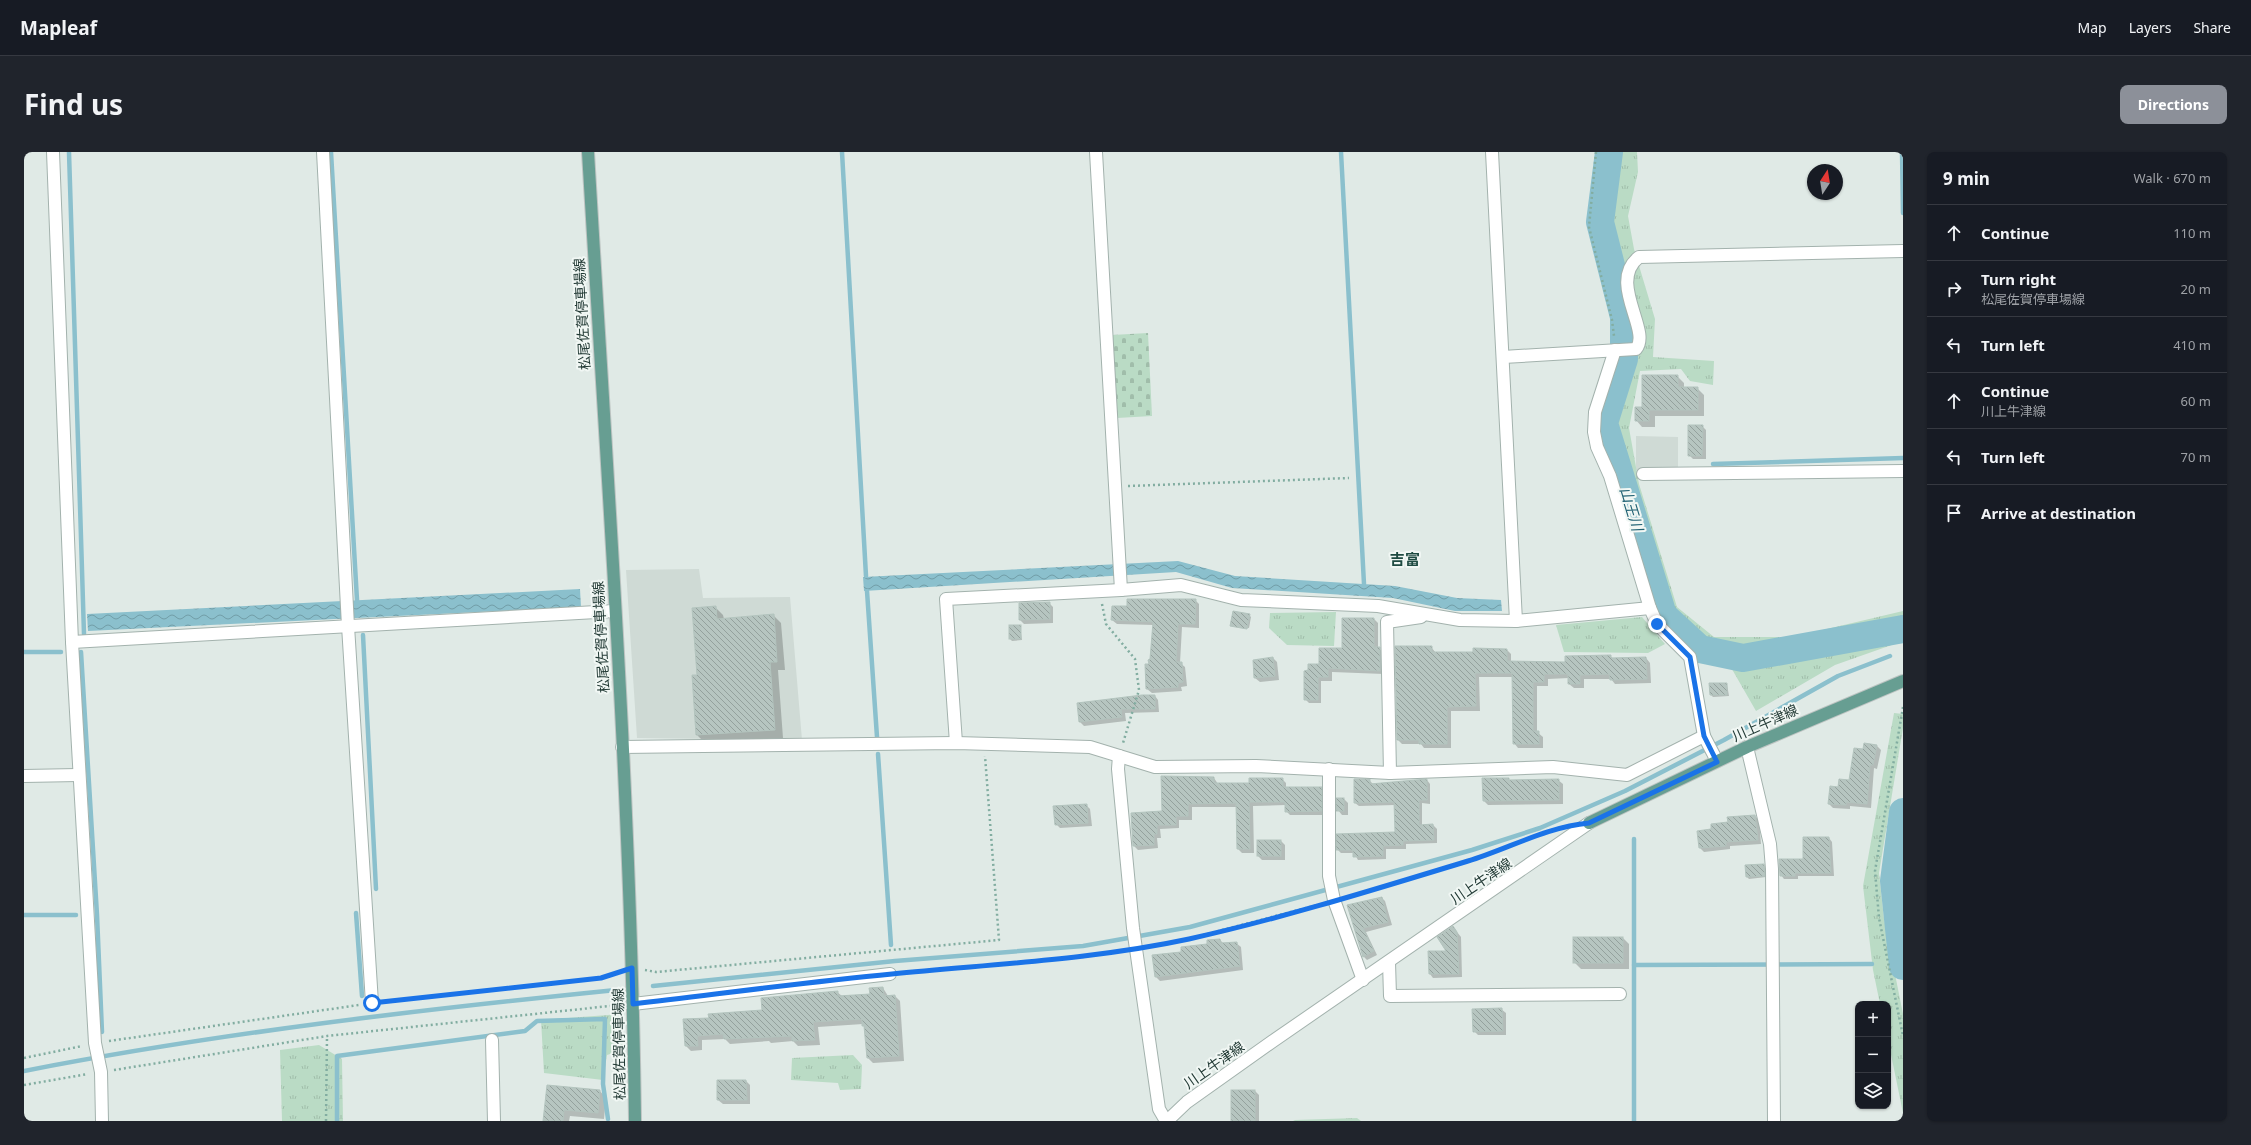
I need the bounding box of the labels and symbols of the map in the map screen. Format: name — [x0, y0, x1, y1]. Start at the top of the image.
north arrow — [1807, 164, 1843, 200]
street label: 松尾佐賀停車場線 — [569, 258, 594, 370]
water label: 山王川 — [1616, 484, 1649, 535]
district label: 吉富 — [1390, 549, 1420, 569]
street label: 松尾佐賀停車場線 — [588, 581, 613, 693]
route end — [1648, 615, 1666, 633]
street label: 川上牛津線 — [1729, 700, 1801, 745]
street label: 川上牛津線 — [1446, 853, 1515, 908]
street label: 松尾佐賀停車場線 — [608, 988, 629, 1100]
route start — [363, 994, 381, 1012]
street label: 川上牛津線 — [1180, 1037, 1248, 1092]

